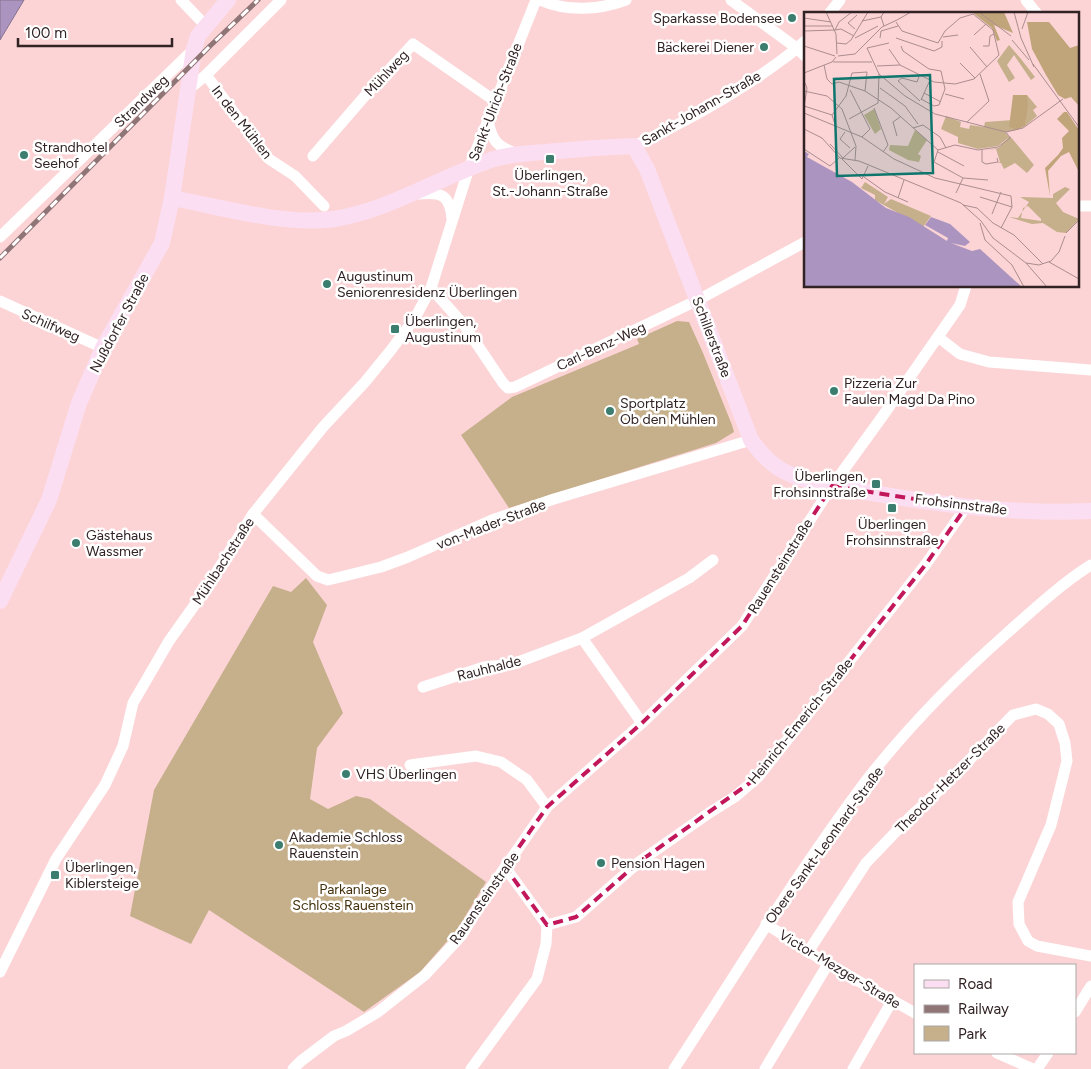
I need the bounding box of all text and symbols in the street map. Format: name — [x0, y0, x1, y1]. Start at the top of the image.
place label: Sparkasse Bodensee — [653, 10, 782, 27]
marker: Sparkasse Bodensee — [786, 12, 798, 24]
inset map — [804, 12, 1078, 288]
scale bar — [18, 15, 171, 47]
text: 100 m — [25, 24, 67, 42]
place label: Bäckerei Diener — [657, 39, 754, 56]
street label: Sankt-Ulrich-Straße — [465, 40, 526, 164]
marker: Bäckerei Diener — [758, 41, 770, 53]
street label: Mühlweg — [361, 47, 412, 100]
street label: Sankt-Johann-Straße — [639, 67, 764, 149]
street label: Strandweg — [111, 71, 172, 131]
street label: In den Mühlen — [208, 82, 276, 162]
place label: Strandhotel Seehof — [34, 139, 108, 172]
marker: Strandhotel Seehof — [18, 149, 30, 161]
marker: Überlingen, St.-Johann-Straße — [544, 153, 556, 165]
place label: Überlingen, St.-Johann-Straße — [492, 167, 608, 200]
place label: Augustinum Seniorenresidenz Überlingen — [337, 268, 517, 301]
street label: Nußdorfer Straße — [86, 270, 153, 376]
marker: Augustinum Seniorenresidenz Überlingen — [321, 278, 333, 290]
street label: Schillerstraße — [688, 294, 735, 380]
street label: Schilfweg — [19, 305, 83, 346]
place label: Überlingen, Augustinum — [405, 313, 481, 346]
street label: Carl-Benz-Weg — [554, 318, 648, 375]
marker: Überlingen, Augustinum — [389, 323, 401, 335]
place label: Pizzeria Zur Faulen Magd Da Pino — [844, 375, 975, 408]
marker: Pizzeria Zur Faulen Magd Da Pino — [828, 385, 840, 397]
place label: Sportplatz Ob den Mühlen — [620, 395, 716, 428]
marker: Sportplatz Ob den Mühlen — [604, 405, 616, 417]
place label: Überlingen, Frohsinnstraße — [773, 468, 866, 501]
marker: Überlingen, Frohsinnstraße — [870, 478, 882, 490]
street label: Frohsinnstraße — [914, 490, 1008, 519]
street label: von-Mader-Straße — [434, 496, 549, 553]
marker: Überlingen Frohsinnstraße — [886, 502, 898, 514]
street label: Mühlbachstraße — [189, 514, 258, 608]
street label: Rauensteinstraße — [744, 515, 817, 617]
place label: Überlingen Frohsinnstraße — [846, 516, 939, 549]
place label: Gästehaus Wassmer — [86, 527, 152, 560]
marker: Gästehaus Wassmer — [70, 537, 82, 549]
street label: Rauhhalde — [455, 652, 523, 685]
street label: Heinrich-Emerich-Straße — [744, 655, 857, 788]
street label: Theodor-Hetzer-Straße — [892, 720, 1009, 837]
street label: Obere Sankt-Leonhard-Straße — [762, 763, 887, 927]
place label: VHS Überlingen — [356, 766, 457, 783]
marker: VHS Überlingen — [340, 768, 352, 780]
place label: Akademie Schloss Rauenstein — [289, 829, 403, 862]
marker: Akademie Schloss Rauenstein — [273, 839, 285, 851]
street label: Rauensteinstraße — [446, 849, 523, 948]
place label: Pension Hagen — [611, 855, 705, 872]
marker: Pension Hagen — [595, 857, 607, 869]
place label: Überlingen, Kiblersteige — [65, 859, 139, 892]
marker: Überlingen, Kiblersteige — [49, 869, 61, 881]
park label: Parkanlage Schloss Rauenstein — [292, 881, 414, 914]
street label: Victor-Mezger-Straße — [776, 926, 904, 1013]
legend — [914, 964, 1076, 1054]
text: Road — [958, 975, 993, 993]
text: Railway — [958, 1000, 1009, 1018]
text: Park — [958, 1025, 987, 1043]

